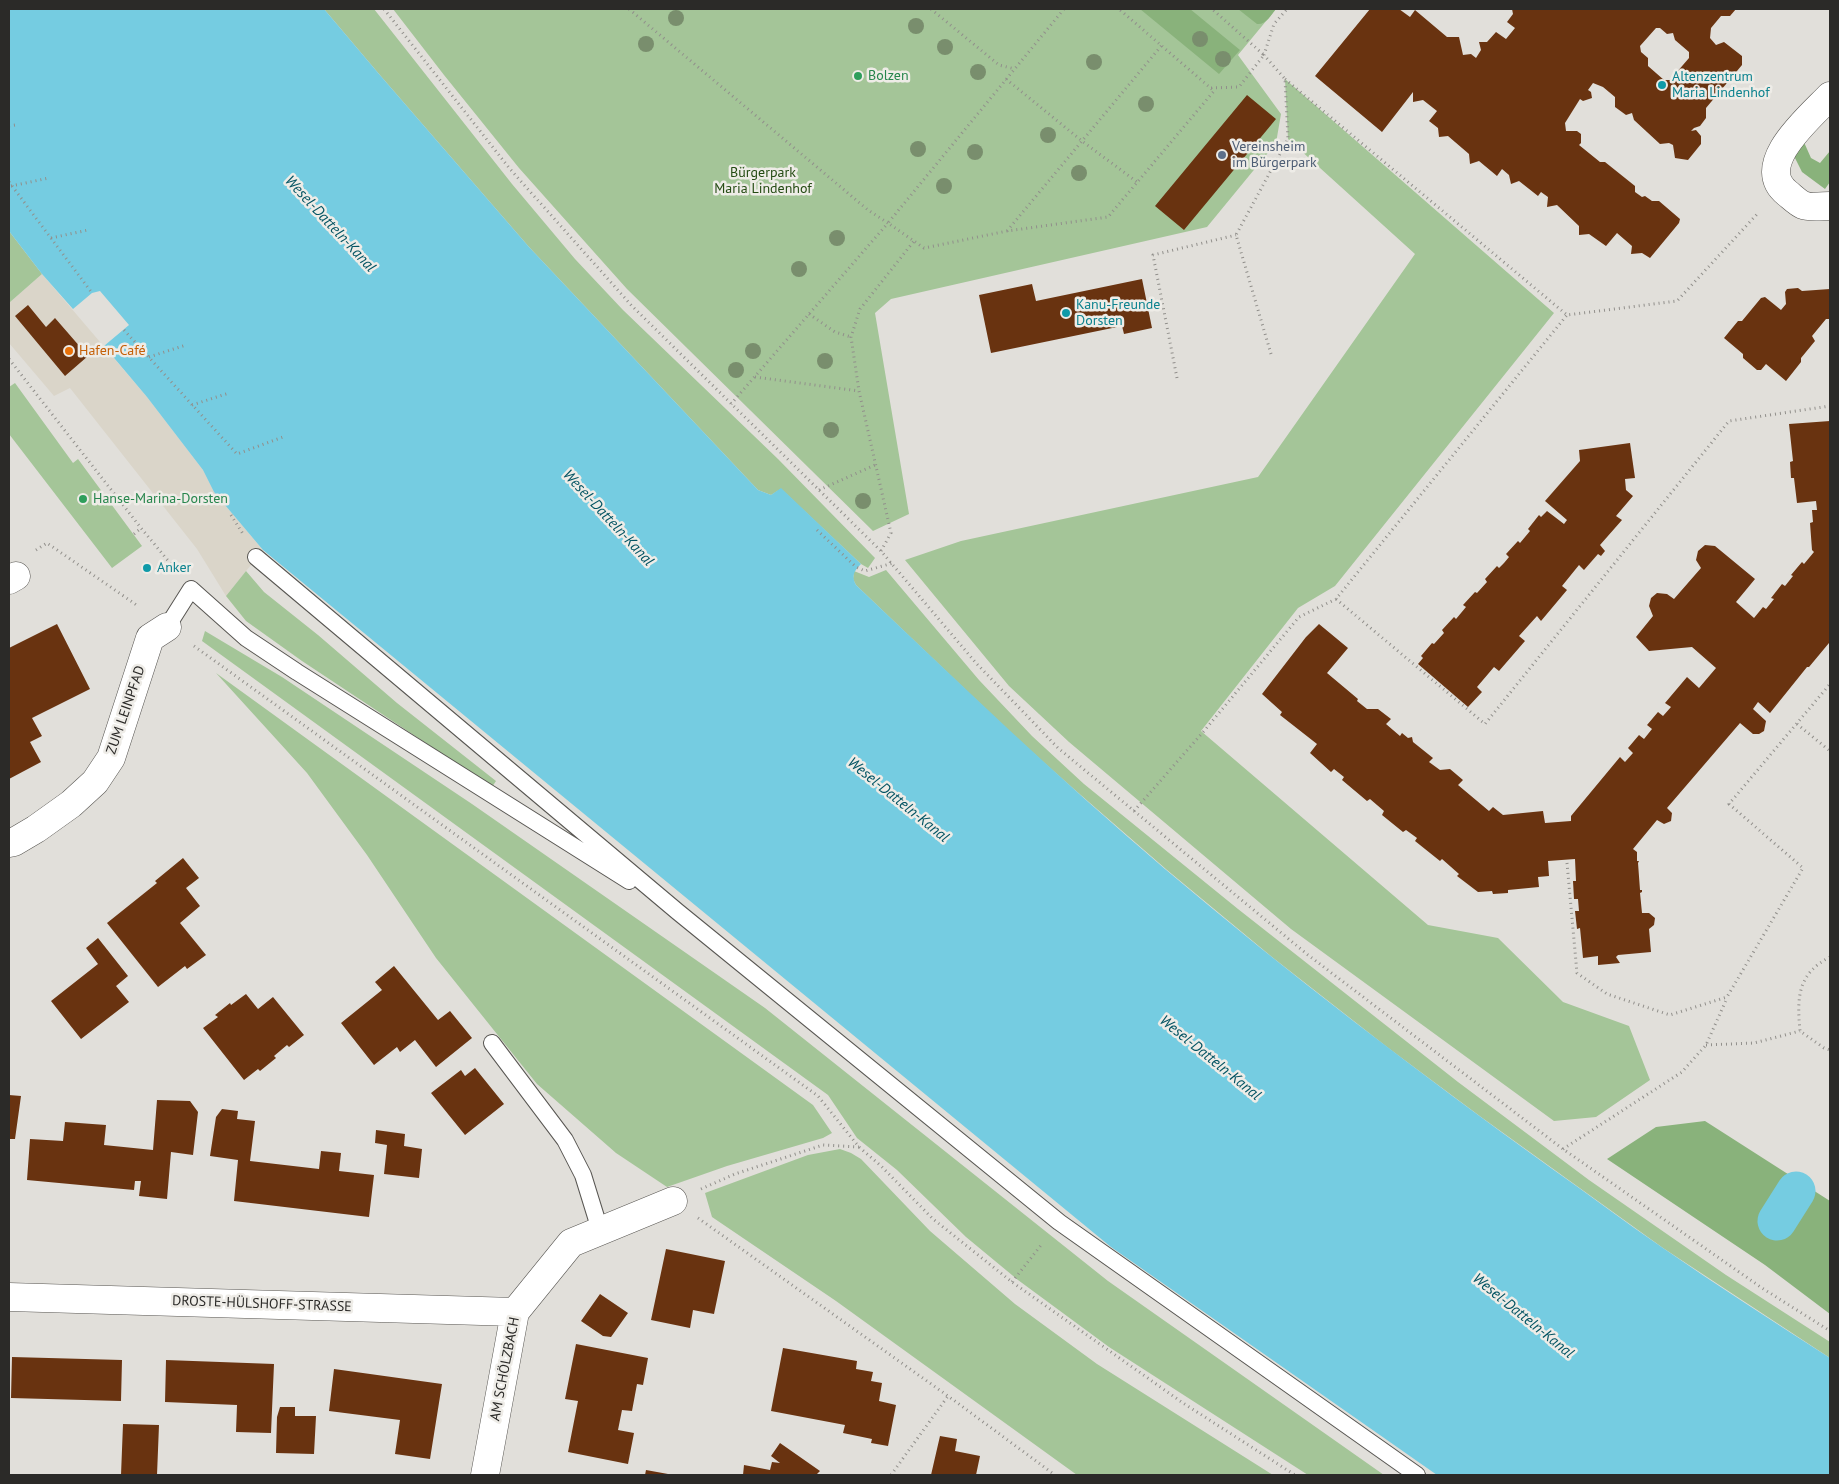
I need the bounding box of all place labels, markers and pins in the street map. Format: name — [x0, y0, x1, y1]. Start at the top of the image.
place label: Bolzen — [868, 68, 909, 84]
place label: Altenzentrum Maria Lindenhof — [1672, 69, 1770, 102]
marker: Bolzen — [852, 70, 864, 82]
marker: Altenzentrum Maria Lindenhof — [1656, 79, 1668, 91]
place label: Vereinsheim im Bürgerpark — [1232, 139, 1317, 172]
marker: Vereinsheim im Bürgerpark — [1216, 149, 1228, 161]
place label: Kanu-Freunde Dorsten — [1076, 297, 1160, 330]
marker: Kanu-Freunde Dorsten — [1060, 307, 1072, 319]
place label: Hafen-Café — [79, 343, 146, 359]
marker: Hafen-Café — [63, 345, 75, 357]
place label: Hanse-Marina-Dorsten — [93, 491, 228, 507]
marker: Hanse-Marina-Dorsten — [77, 493, 89, 505]
place label: Anker — [157, 560, 191, 576]
marker: Anker — [141, 562, 153, 574]

